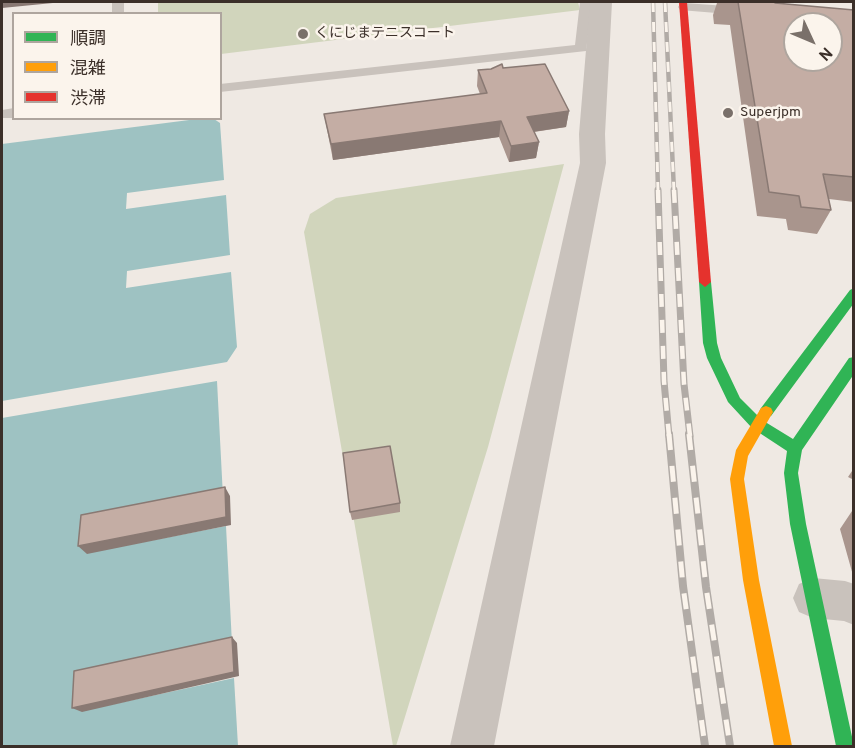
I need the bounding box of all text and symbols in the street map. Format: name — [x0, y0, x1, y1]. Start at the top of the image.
legend — [12, 12, 222, 120]
north arrow — [783, 12, 843, 72]
place label: くにじまテニスコート — [315, 26, 455, 42]
marker: くにじまテニスコート — [296, 27, 310, 41]
text: 順調 — [70, 28, 106, 51]
text: N — [813, 42, 836, 64]
text: 混雑 — [70, 58, 106, 81]
text: 渋滞 — [70, 88, 106, 111]
place label: Superjpm — [740, 105, 801, 121]
marker: Superjpm — [721, 106, 735, 120]

